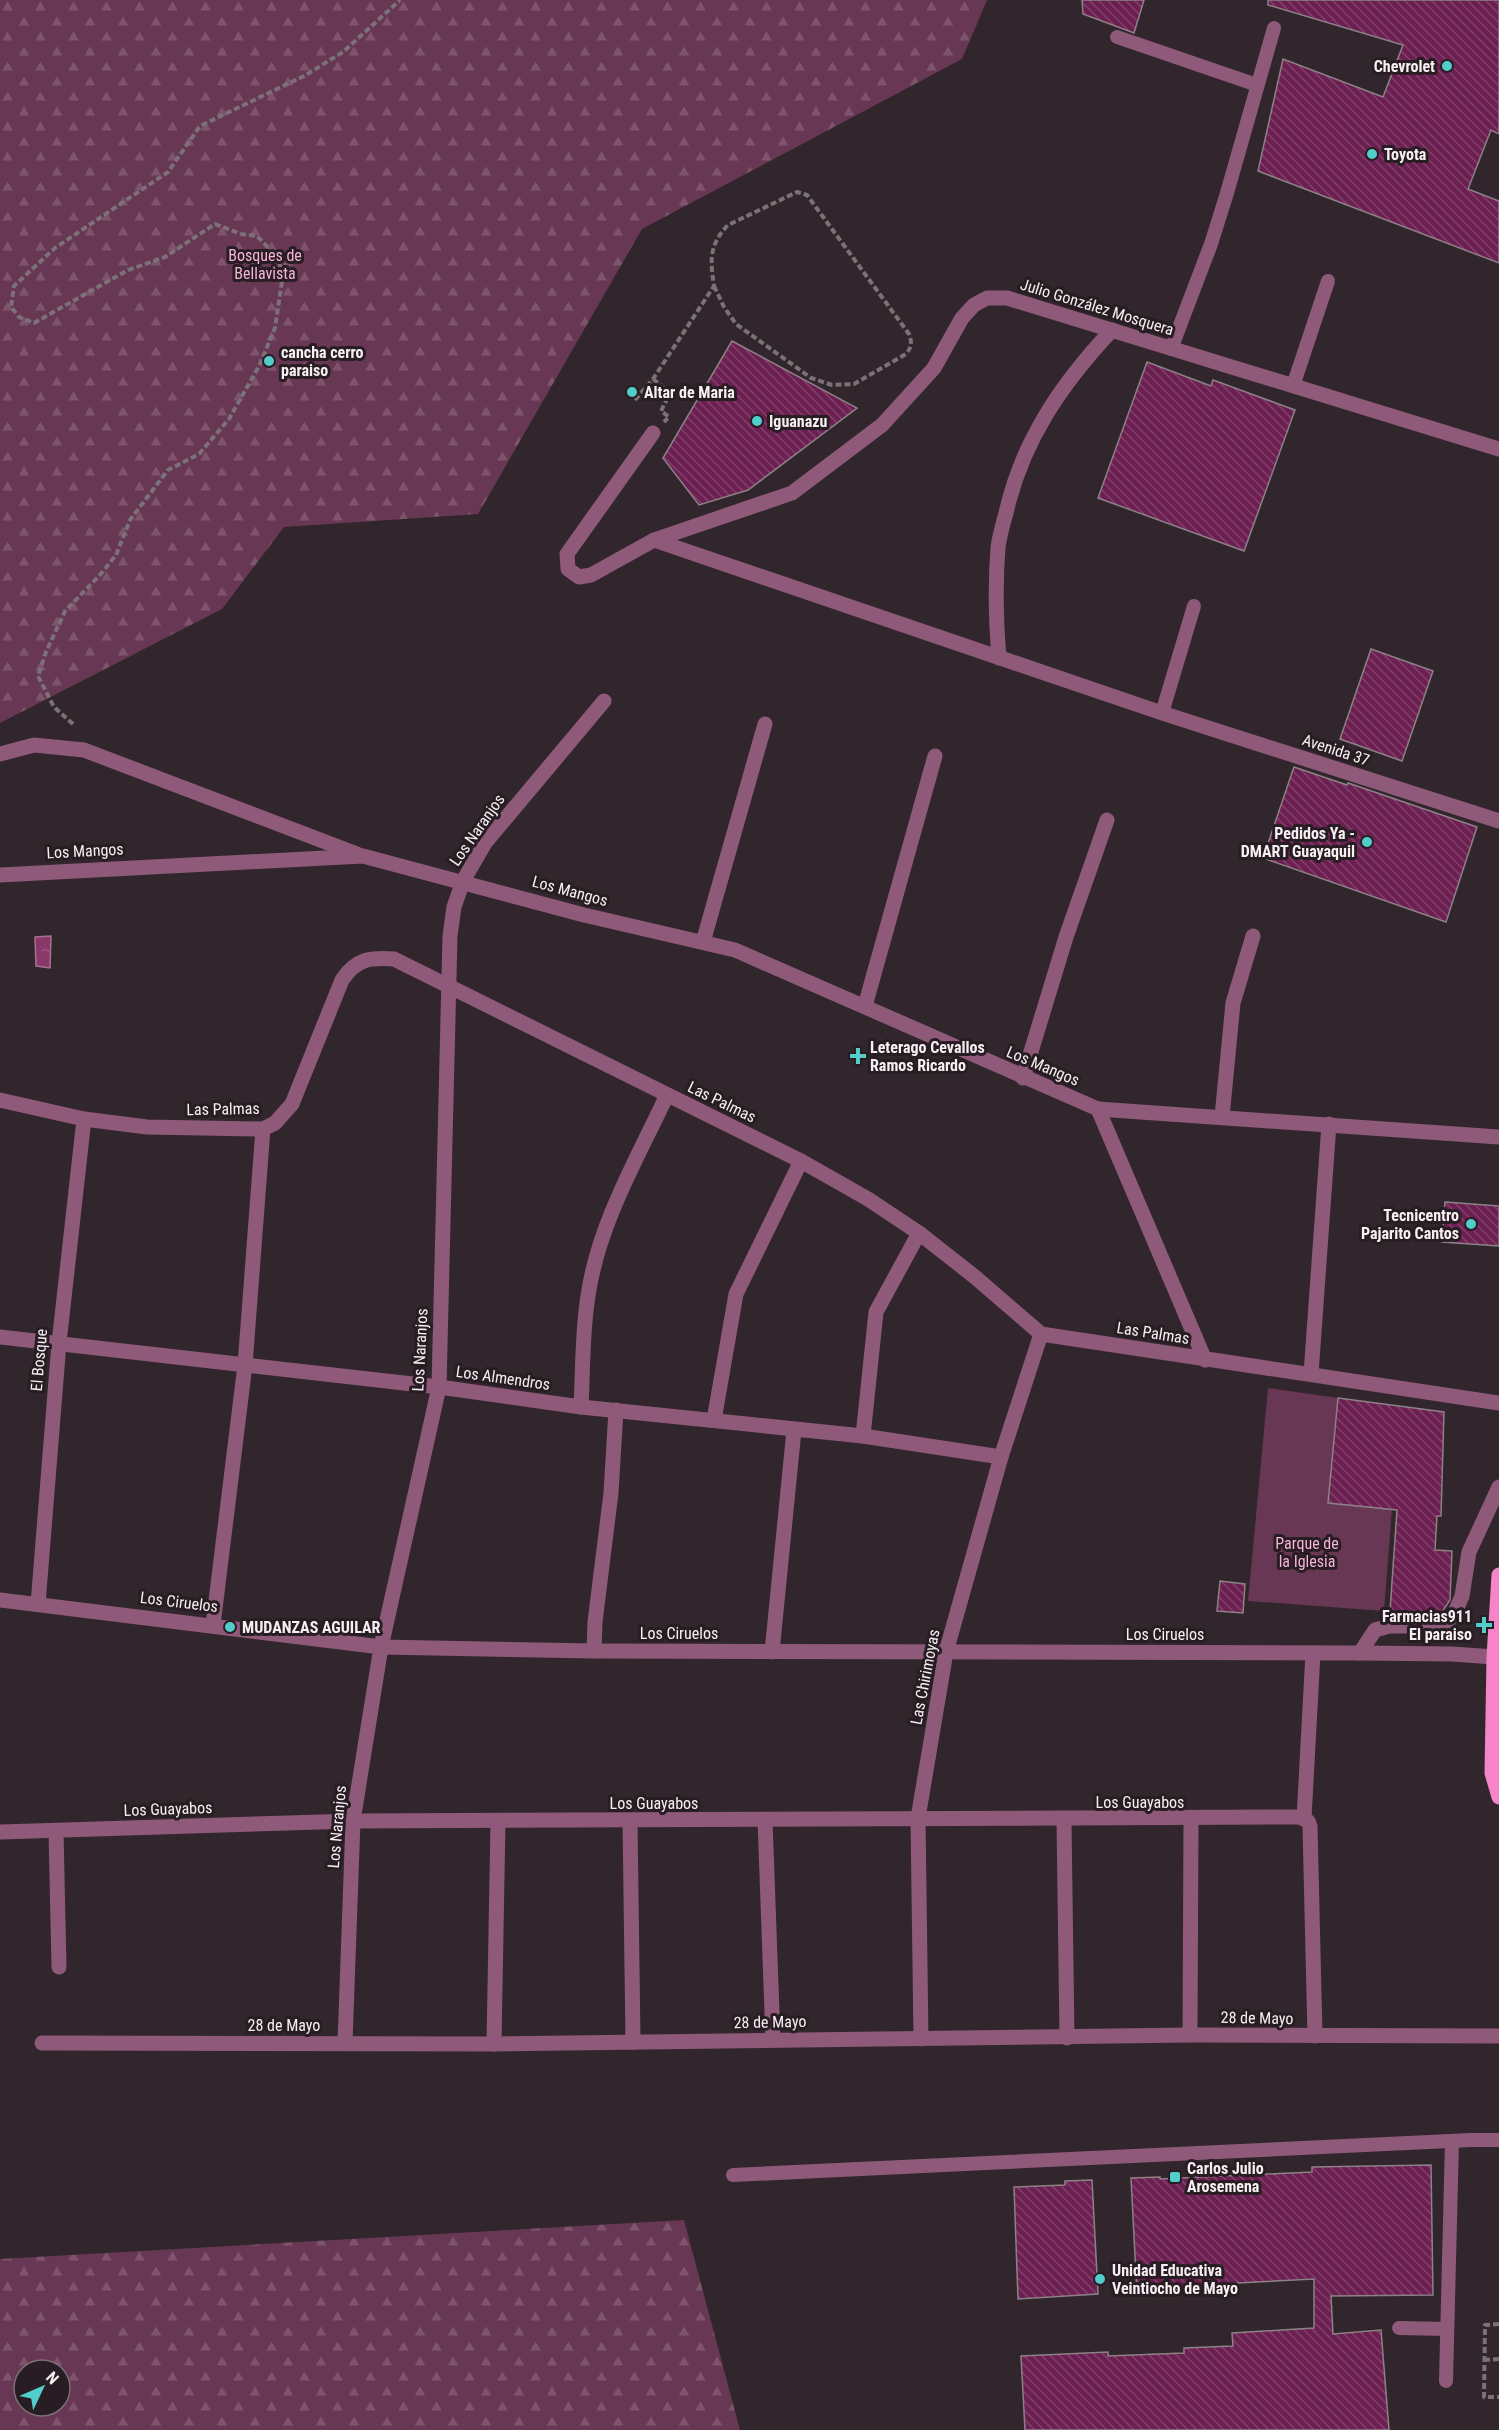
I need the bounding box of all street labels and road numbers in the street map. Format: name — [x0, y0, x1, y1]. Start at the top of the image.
street label: Julio González Mosquera — [1018, 275, 1176, 339]
street label: Avenida 37 — [1300, 730, 1372, 770]
street label: Los Naranjos — [445, 791, 509, 869]
street label: Los Mangos — [46, 839, 124, 863]
street label: Los Mangos — [530, 872, 610, 910]
street label: Los Mangos — [1004, 1042, 1082, 1090]
street label: Las Palmas — [685, 1077, 759, 1127]
street label: Las Palmas — [186, 1099, 260, 1119]
street label: Los Naranjos — [408, 1308, 432, 1392]
street label: Las Palmas — [1115, 1318, 1191, 1348]
street label: El Bosque — [27, 1328, 51, 1392]
street label: Los Almendros — [455, 1362, 551, 1394]
street label: Los Ciruelos — [139, 1588, 219, 1616]
street label: Los Ciruelos — [640, 1624, 718, 1643]
street label: Los Ciruelos — [1126, 1625, 1204, 1644]
street label: Las Chirimoyas — [906, 1628, 944, 1726]
street label: Los Naranjos — [324, 1785, 350, 1869]
street label: Los Guayabos — [1096, 1793, 1184, 1812]
street label: Los Guayabos — [610, 1794, 698, 1813]
street label: Los Guayabos — [123, 1798, 213, 1820]
street label: 28 de Mayo — [1220, 2008, 1294, 2028]
street label: 28 de Mayo — [733, 2012, 807, 2032]
street label: 28 de Mayo — [248, 2016, 320, 2035]

